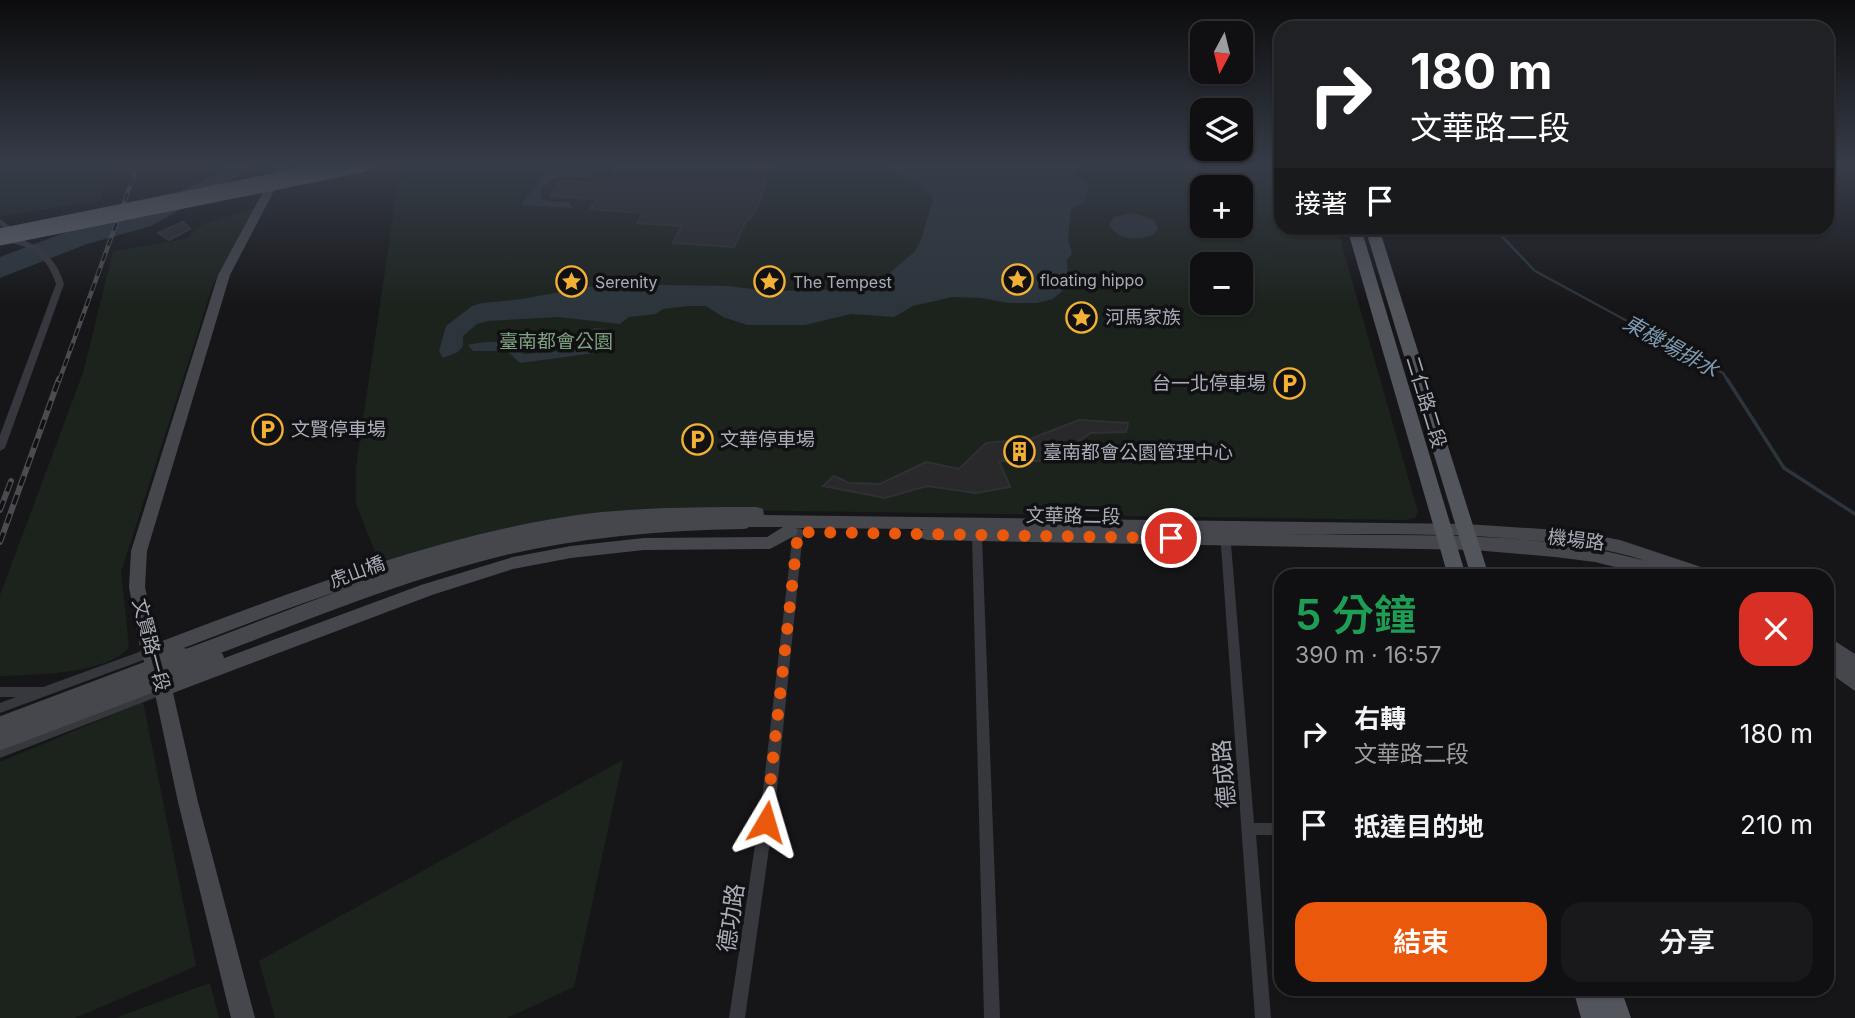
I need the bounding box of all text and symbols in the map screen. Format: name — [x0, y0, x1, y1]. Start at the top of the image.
north arrow — [1190, 21, 1253, 84]
map controls — [1190, 21, 1253, 315]
text: 180 m — [1410, 42, 1552, 101]
icon: right — [1295, 49, 1386, 140]
button: layers — [1190, 98, 1253, 161]
text: 文華路二段 — [1410, 108, 1570, 147]
button: + — [1190, 175, 1253, 238]
icon: arrive — [1361, 182, 1399, 220]
text: 接著 — [1295, 188, 1347, 219]
button: − — [1190, 252, 1253, 315]
place icon: floating hippo — [1000, 263, 1034, 297]
place icon: Serenity — [555, 265, 589, 299]
place icon: The Tempest — [753, 265, 787, 299]
place label: floating hippo — [1040, 270, 1144, 290]
place label: Serenity — [595, 272, 658, 292]
place label: The Tempest — [793, 272, 892, 292]
place icon: 河馬家族 — [1065, 300, 1099, 334]
place label: 河馬家族 — [1105, 306, 1181, 329]
water label: 東機場排水 — [1619, 310, 1724, 383]
park label: 臺南都會公園 — [499, 330, 613, 353]
street label: 二仁路二段 — [1401, 353, 1451, 451]
parking icon: 台一北停車場 — [1272, 366, 1306, 400]
place label: 台一北停車場 — [1152, 372, 1266, 395]
parking icon: 文賢停車場 — [251, 412, 285, 446]
place label: 文賢停車場 — [291, 418, 386, 441]
parking icon: 文華停車場 — [680, 422, 714, 456]
place label: 文華停車場 — [720, 428, 815, 451]
building icon: 臺南都會公園管理中心 — [1003, 435, 1037, 469]
place label: 臺南都會公園管理中心 — [1043, 441, 1233, 464]
street label: 文華路二段 — [1025, 504, 1121, 528]
pin — [1141, 508, 1201, 568]
icon: arrive — [1152, 519, 1190, 557]
street label: 機場路 — [1546, 525, 1606, 555]
street label: 虎山橋 — [326, 551, 388, 593]
text: 5 分鐘 — [1295, 589, 1416, 640]
button: close — [1739, 592, 1813, 666]
street label: 文賢路一段 — [128, 596, 174, 694]
text: 390 m · 16:57 — [1295, 641, 1441, 669]
text: 右轉 — [1354, 703, 1406, 734]
icon: right — [1295, 715, 1333, 753]
text: 180 m — [1740, 718, 1813, 749]
street label: 德成路 — [1207, 738, 1241, 810]
text: 文華路二段 — [1354, 740, 1469, 768]
position arrow — [729, 785, 803, 859]
icon: arrive — [1295, 806, 1333, 844]
text: 210 m — [1740, 809, 1813, 840]
text: 抵達目的地 — [1354, 811, 1484, 842]
street label: 德功路 — [712, 882, 750, 954]
button: 結束 — [1295, 902, 1547, 982]
button: 分享 — [1561, 902, 1813, 982]

